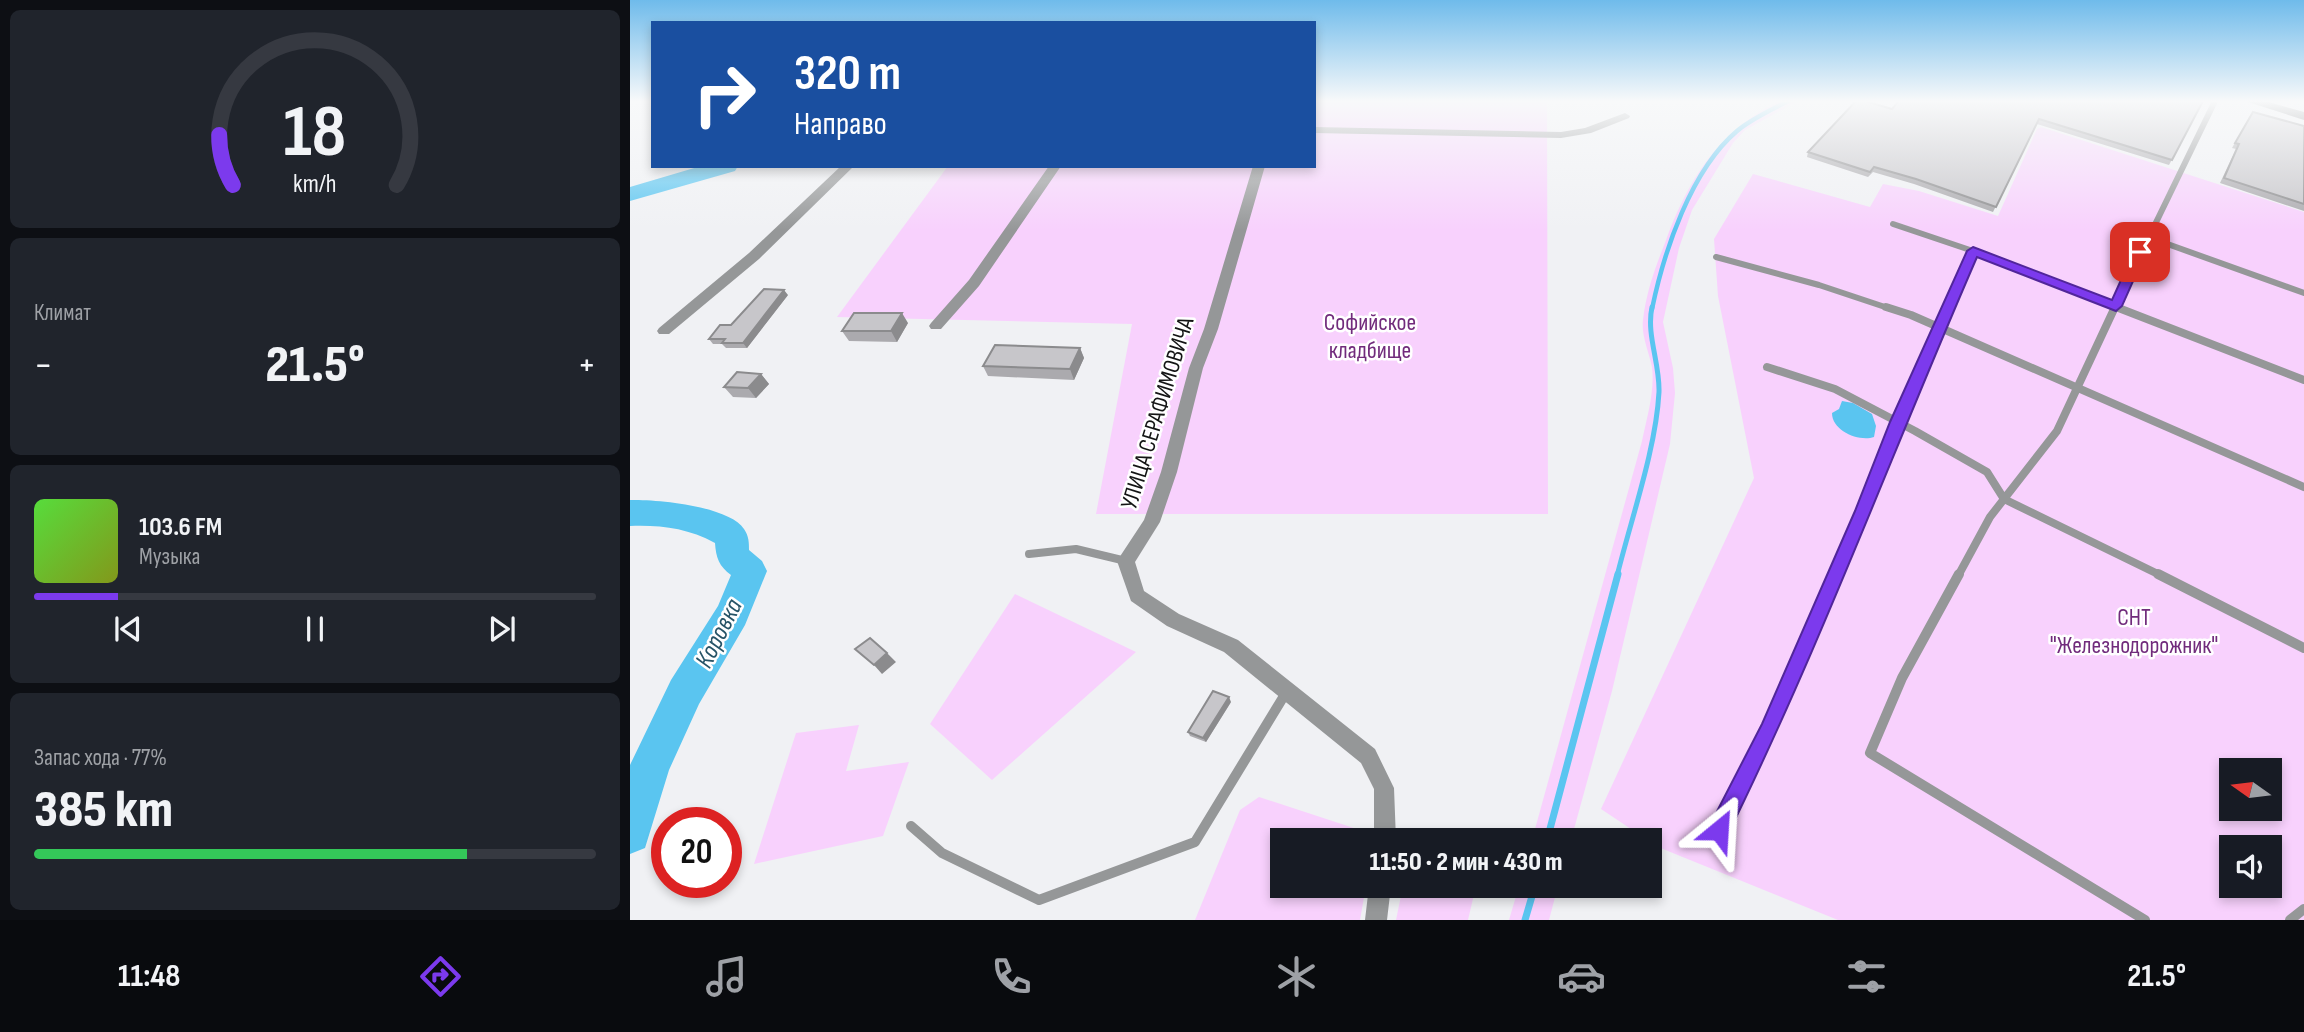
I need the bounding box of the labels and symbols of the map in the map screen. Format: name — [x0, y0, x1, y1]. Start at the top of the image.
pin — [2110, 222, 2170, 282]
park label: Софийское кладбище — [1324, 308, 1416, 365]
street label: УЛИЦА СЕРАФИМОВИЧА — [1115, 313, 1201, 513]
water label: Коровка — [689, 594, 750, 673]
park label: СНТ "Железнодорожник" — [2050, 603, 2218, 660]
north arrow — [2219, 758, 2282, 821]
position arrow — [1682, 793, 1756, 867]
speed limit sign: 20 — [651, 807, 742, 898]

